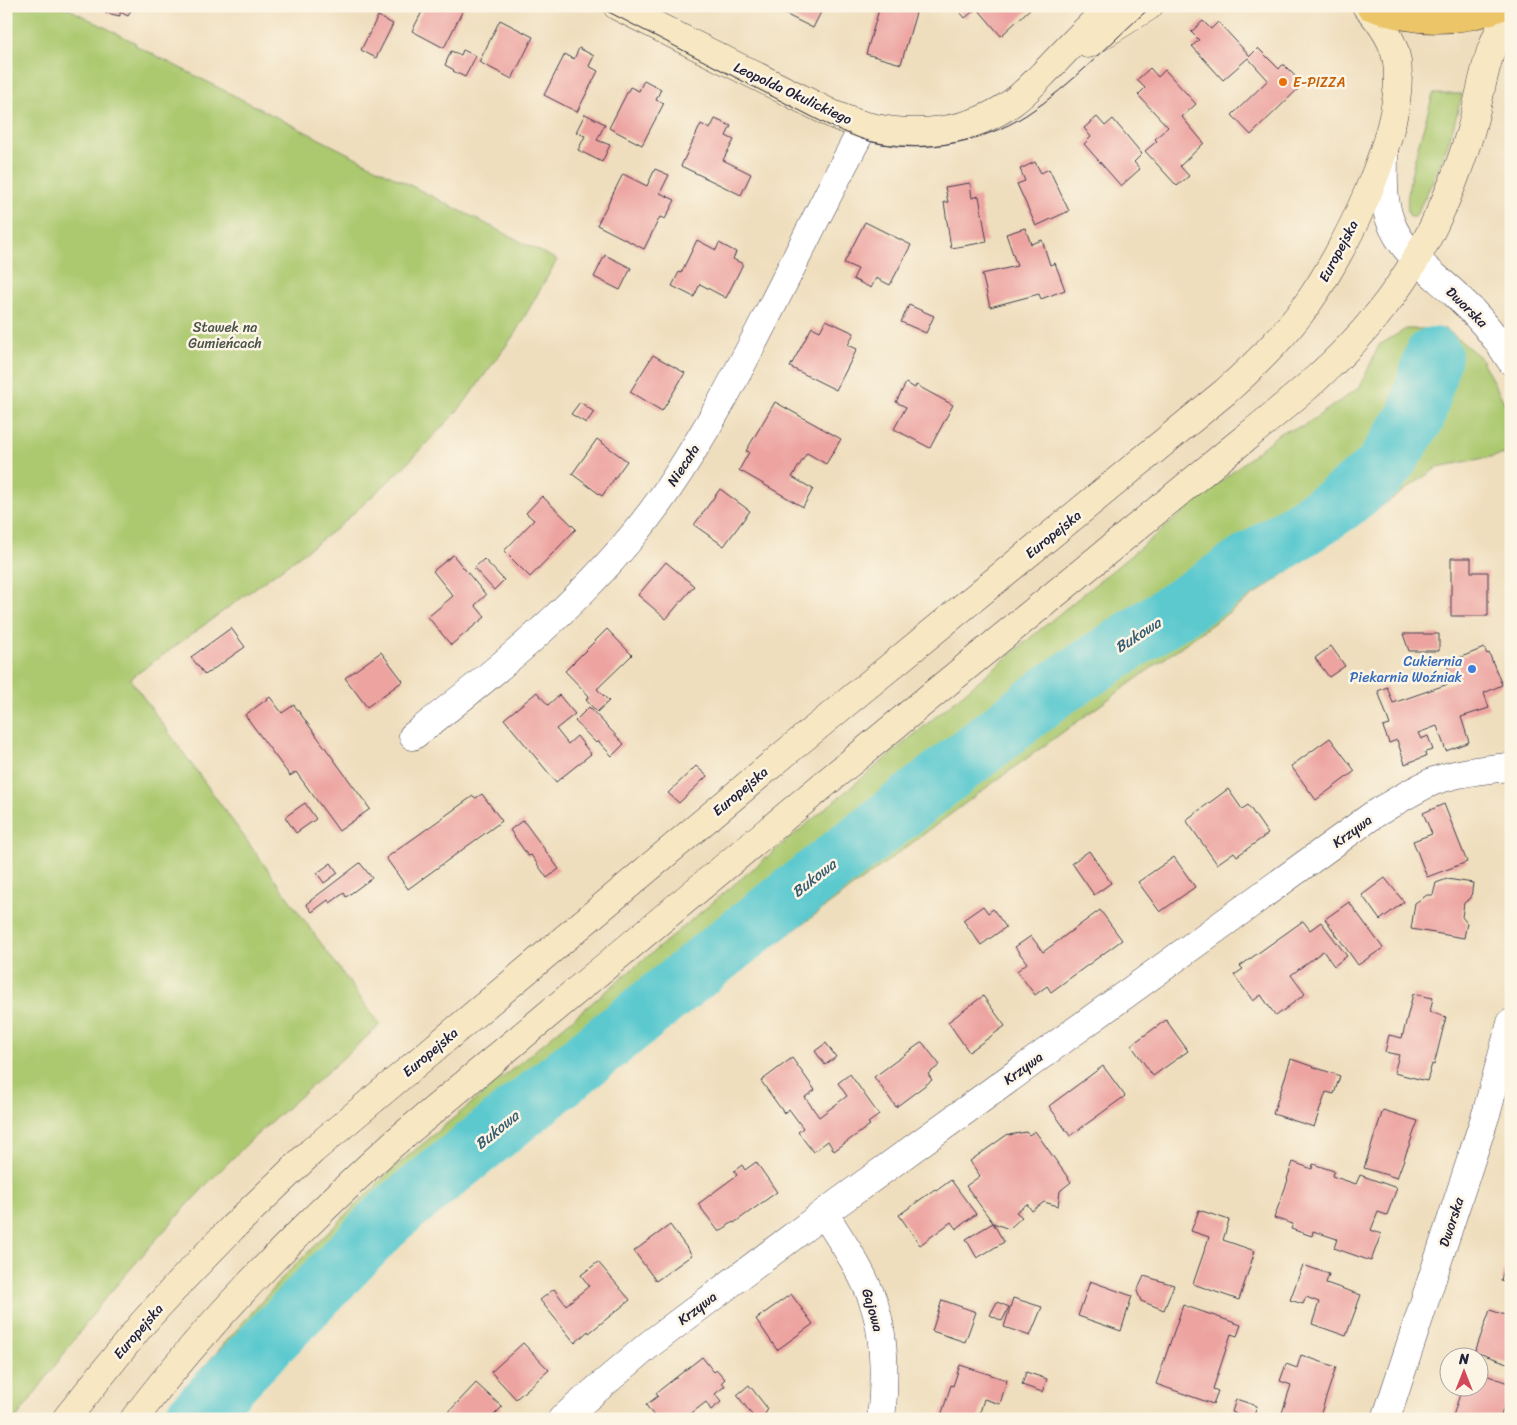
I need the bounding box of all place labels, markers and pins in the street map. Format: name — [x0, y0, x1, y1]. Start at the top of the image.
place label: E-PIZZA — [1293, 70, 1345, 95]
marker: E-PIZZA — [1277, 76, 1289, 88]
place label: Cukiernia Piekarnia Woźniak — [1350, 649, 1463, 690]
marker: Cukiernia Piekarnia Woźniak — [1466, 663, 1478, 675]

